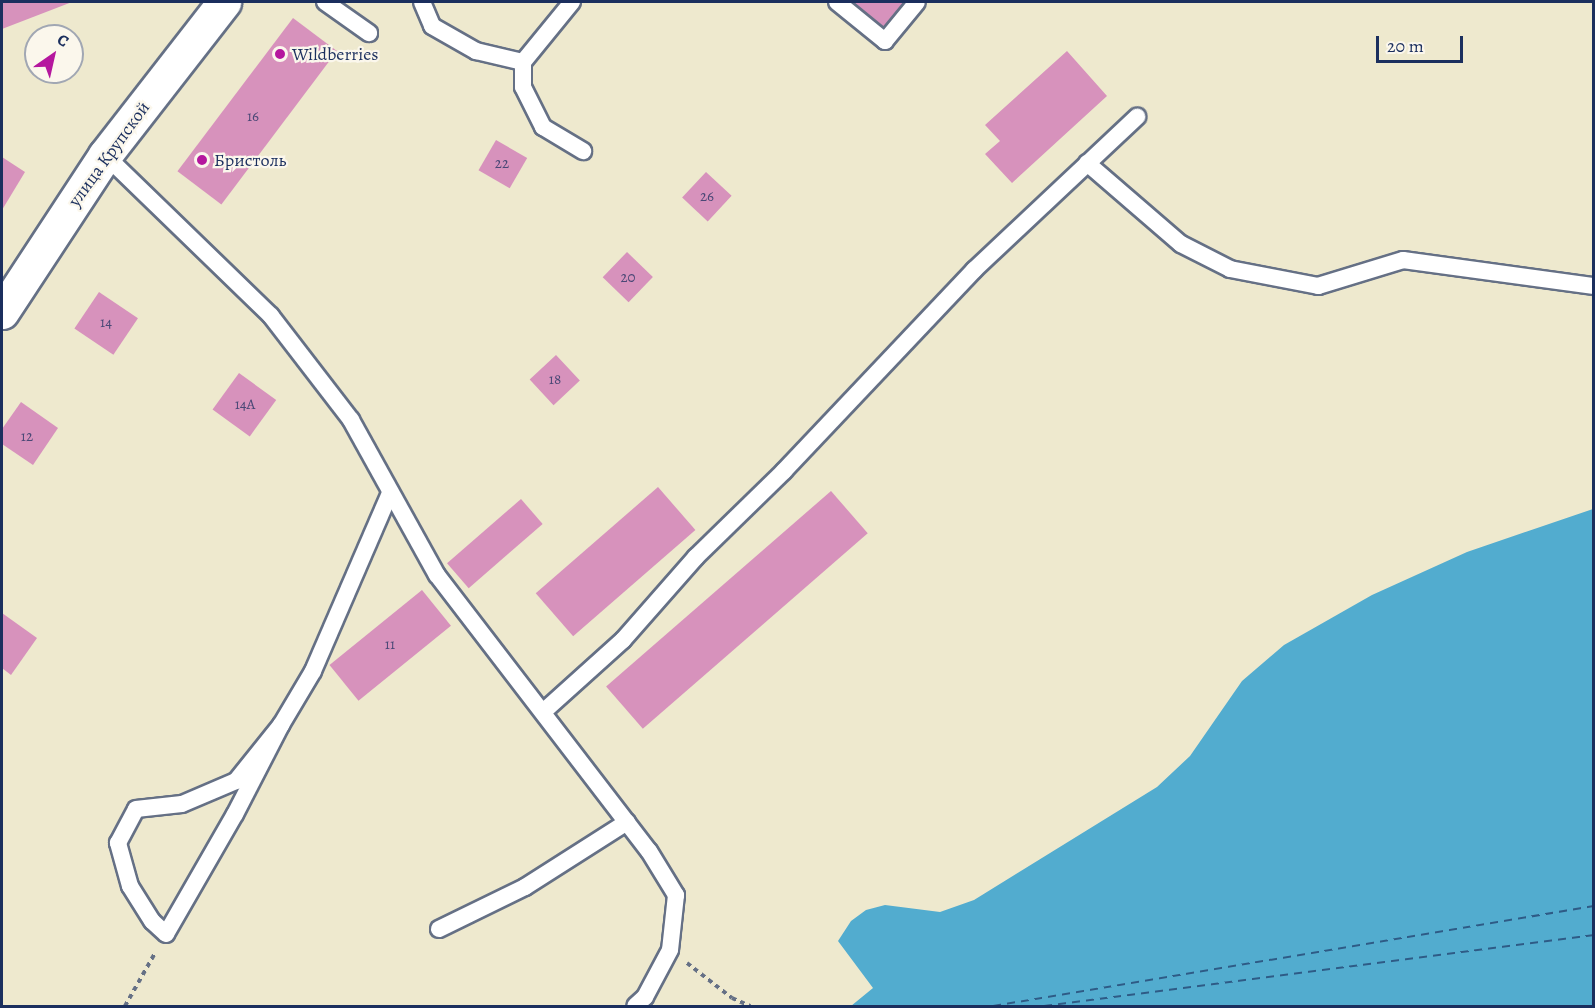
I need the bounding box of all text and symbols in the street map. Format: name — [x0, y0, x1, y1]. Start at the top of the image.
north arrow — [24, 24, 84, 84]
scale bar — [1379, 24, 1466, 62]
text: С — [53, 29, 73, 53]
text: 20 m — [1387, 34, 1424, 58]
place label: Wildberries — [292, 43, 379, 65]
marker: Wildberries — [273, 47, 287, 61]
street label: улица Крупской — [64, 97, 154, 211]
house number: 16 — [247, 108, 259, 126]
place label: Бристоль — [214, 149, 286, 171]
marker: Бристоль — [195, 153, 209, 167]
house number: 22 — [495, 155, 509, 173]
house number: 26 — [700, 188, 714, 206]
house number: 20 — [620, 269, 636, 287]
house number: 14 — [100, 314, 112, 332]
house number: 18 — [549, 371, 561, 389]
house number: 14А — [235, 396, 255, 414]
house number: 12 — [21, 428, 33, 446]
house number: 11 — [385, 636, 395, 654]

